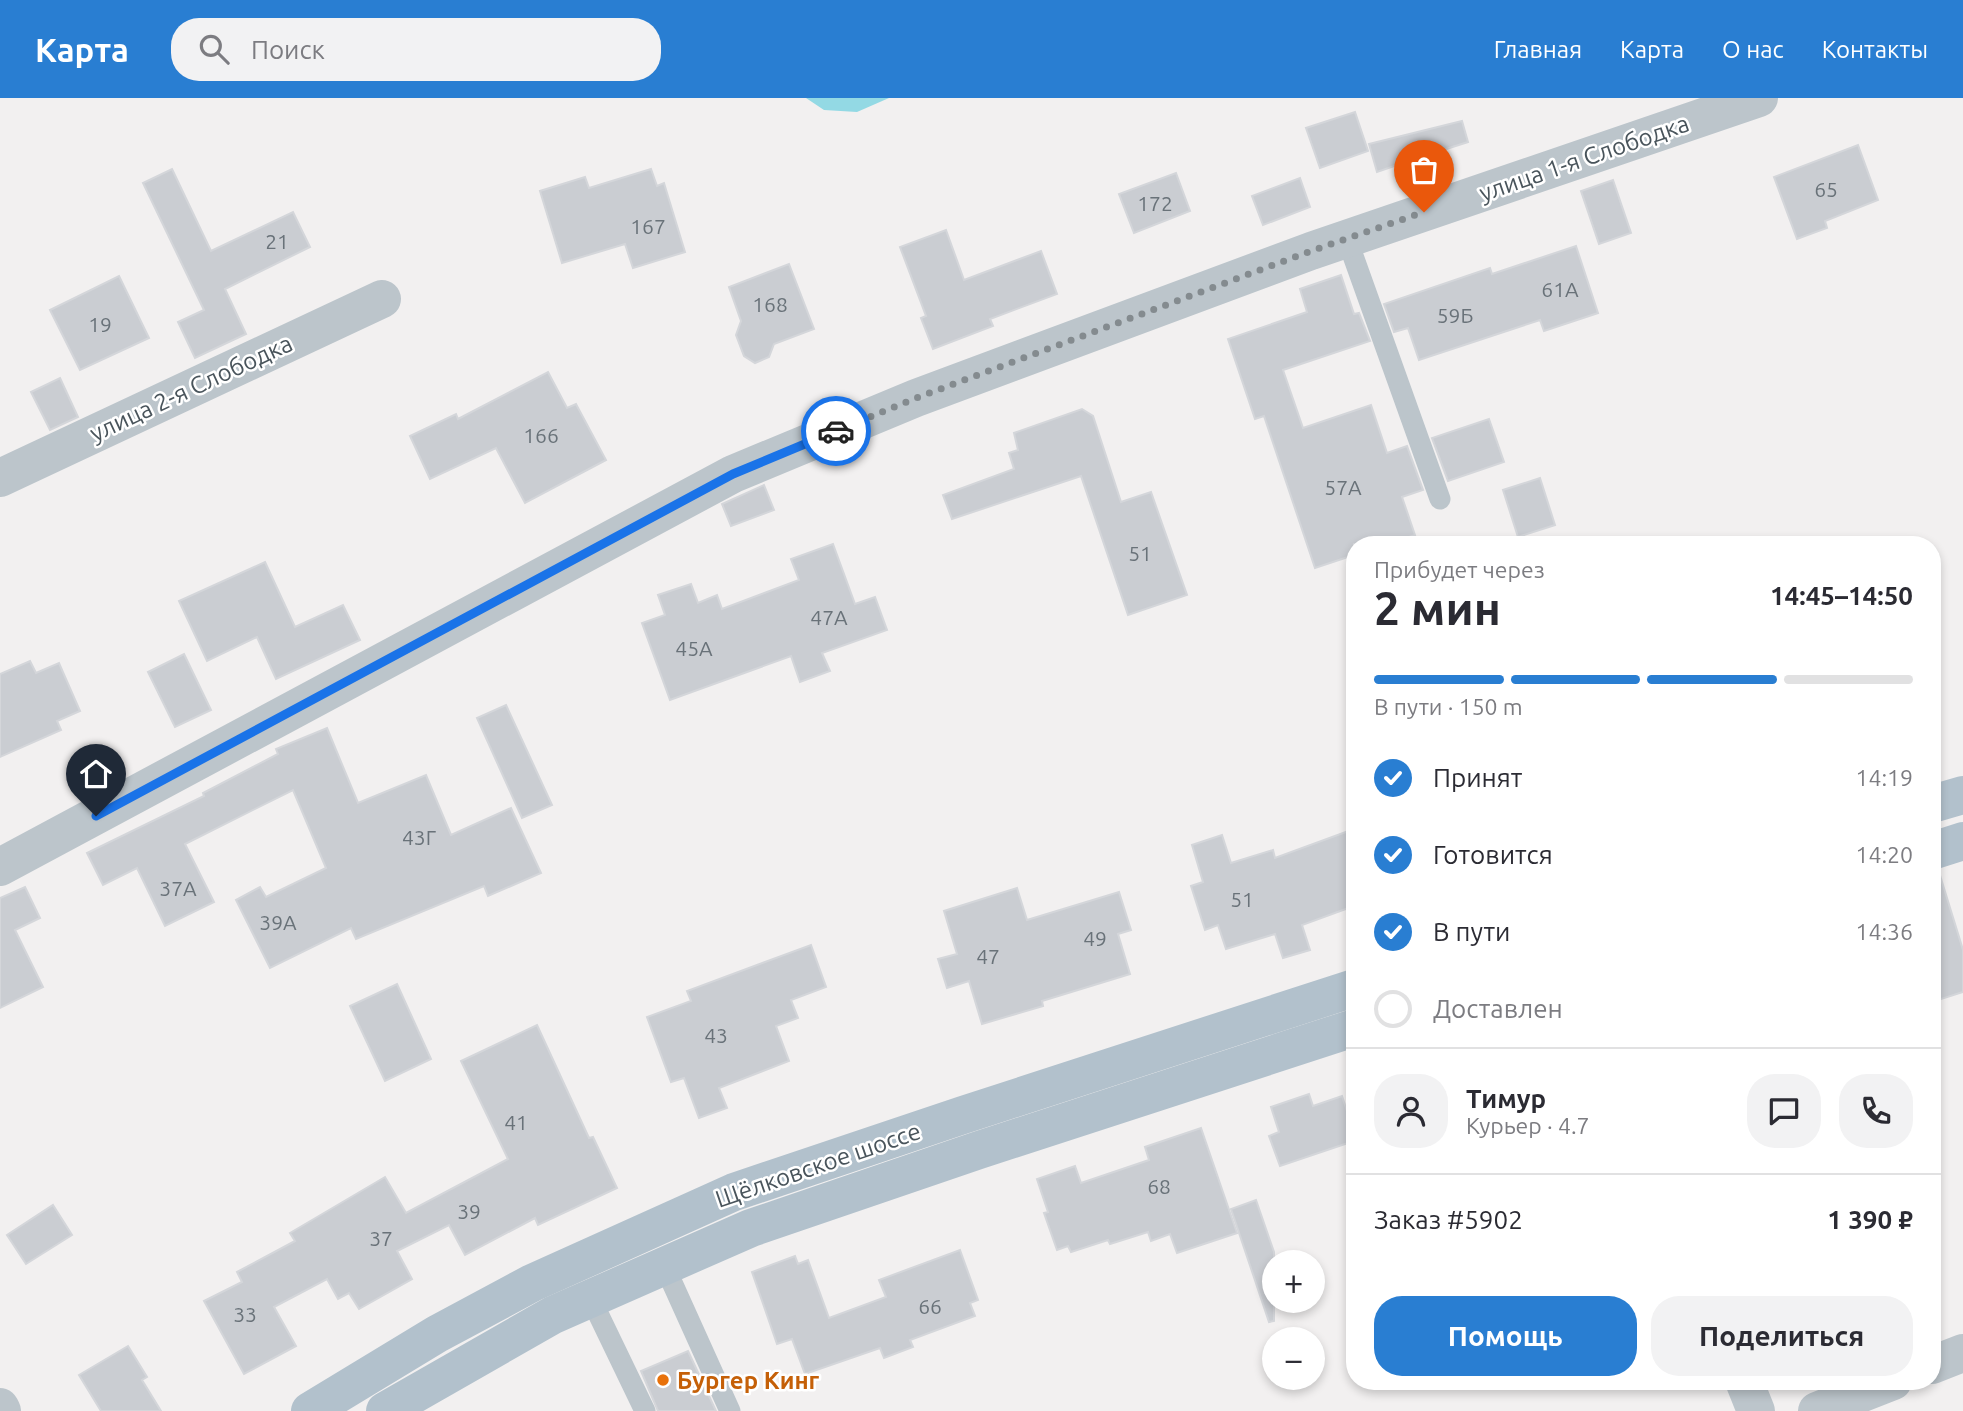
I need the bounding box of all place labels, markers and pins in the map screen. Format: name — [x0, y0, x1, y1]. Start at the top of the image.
pin — [1394, 140, 1454, 212]
pin — [66, 744, 126, 816]
place label: Бургер Кинг — [677, 1367, 820, 1394]
marker: Бургер Кинг — [655, 1372, 671, 1388]

